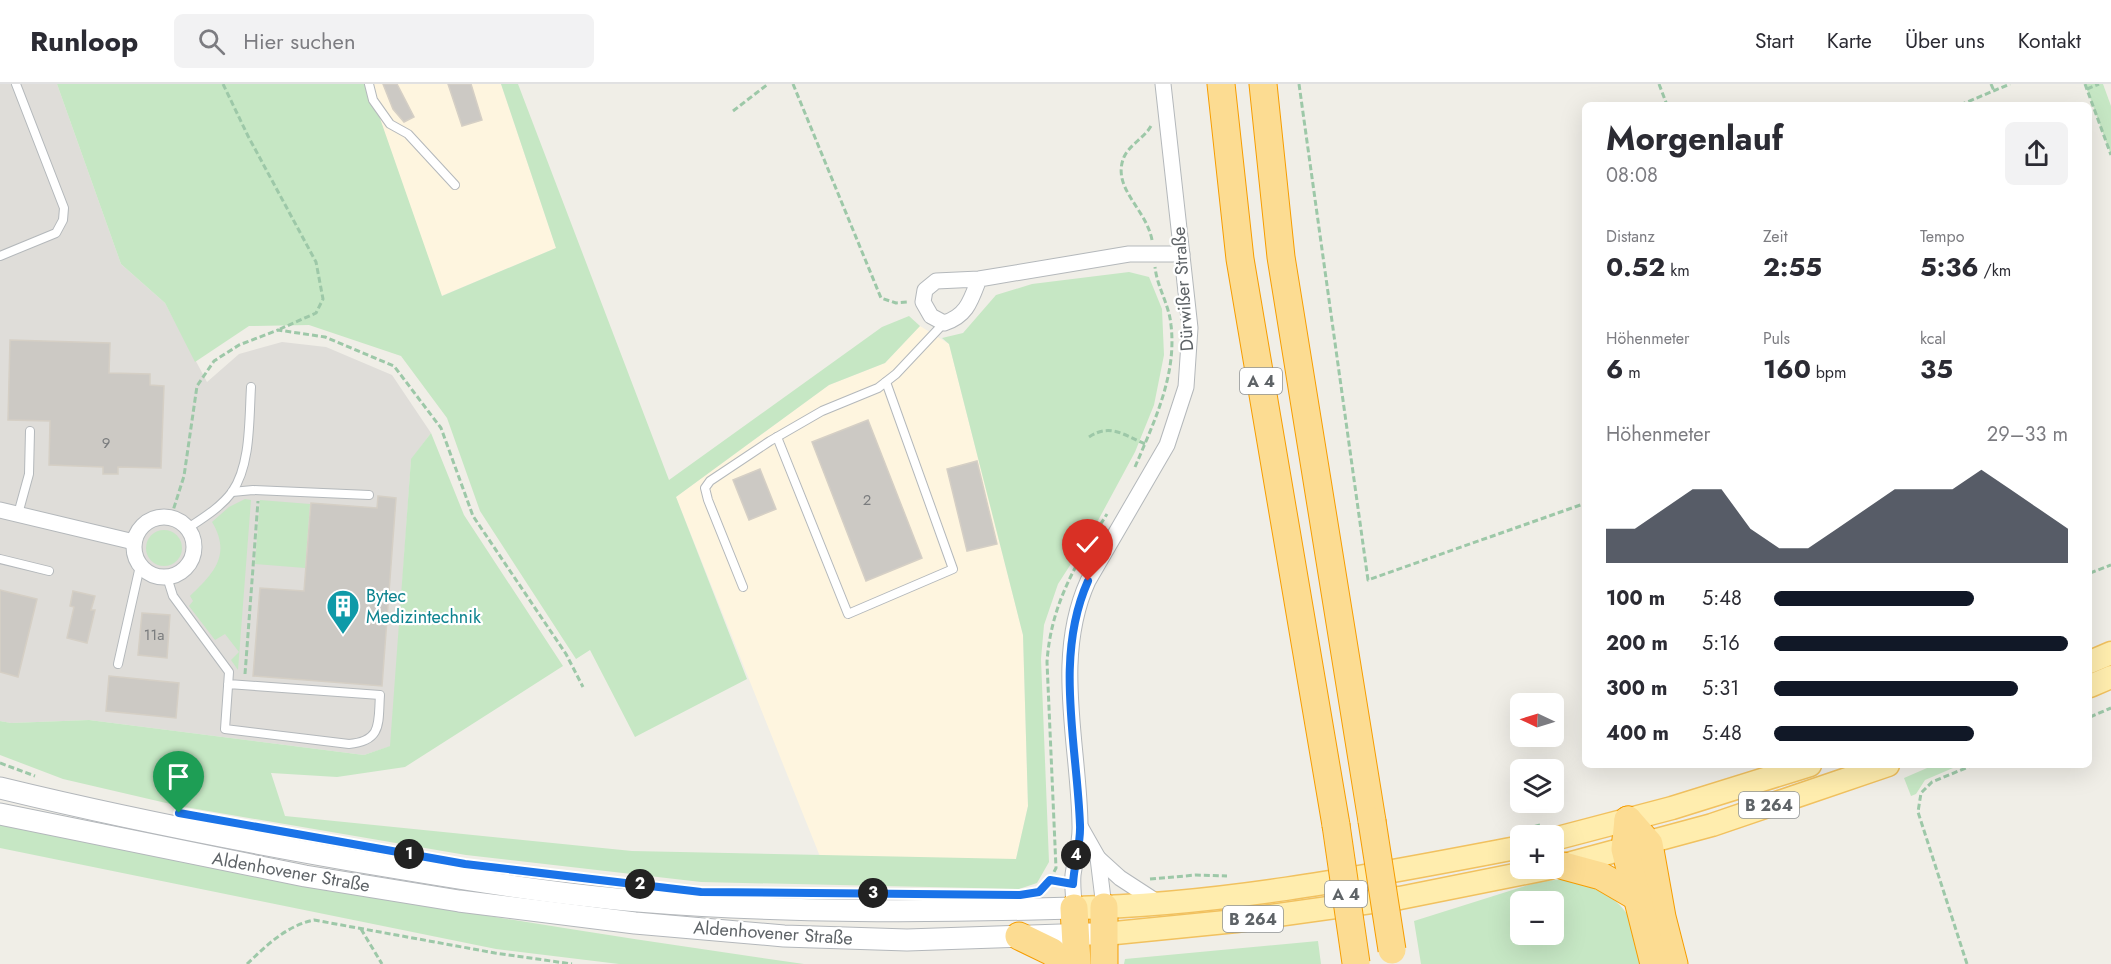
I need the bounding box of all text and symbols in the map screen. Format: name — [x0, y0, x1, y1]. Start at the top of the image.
search box — [174, 14, 594, 68]
text: Runloop — [30, 21, 138, 62]
icon: search — [195, 25, 228, 58]
text: Hier suchen — [243, 25, 356, 57]
text: Start — [1755, 26, 1794, 56]
text: Karte — [1827, 26, 1872, 56]
text: Über uns — [1905, 26, 1985, 56]
text: Kontakt — [2018, 26, 2081, 56]
text: Morgenlauf — [1606, 115, 1783, 162]
button: share — [2005, 122, 2068, 185]
text: 08:08 — [1606, 161, 1658, 190]
text: Distanz — [1606, 225, 1655, 248]
text: Zeit — [1763, 225, 1787, 248]
text: Tempo — [1920, 225, 1964, 248]
street label: Dürwißer Straße — [1166, 226, 1200, 352]
text: 0.52 — [1606, 248, 1665, 286]
text: 2:55 — [1763, 248, 1822, 286]
text: 5:36 — [1920, 248, 1979, 286]
text: km — [1665, 259, 1690, 282]
text: /km — [1979, 259, 2011, 282]
text: Höhenmeter — [1606, 327, 1690, 350]
text: Puls — [1763, 327, 1790, 350]
text: kcal — [1920, 327, 1946, 350]
text: 6 — [1606, 350, 1623, 388]
text: 160 — [1763, 350, 1811, 388]
text: 35 — [1920, 350, 1953, 388]
text: m — [1623, 361, 1641, 384]
text: bpm — [1811, 361, 1846, 384]
road number: A 4 — [1240, 368, 1282, 394]
text: Höhenmeter — [1606, 420, 1710, 449]
text: 29–33 m — [1987, 420, 2068, 449]
house number: 9 — [102, 432, 110, 454]
house number: 2 — [863, 489, 871, 511]
pin — [1062, 519, 1113, 581]
icon: check — [1071, 528, 1104, 561]
place label: Bytec Medizintechnik — [366, 583, 481, 630]
text: 100 m — [1606, 584, 1665, 613]
text: 5:48 — [1702, 584, 1742, 613]
building icon: Bytec Medizintechnik — [325, 588, 361, 635]
house number: 11a — [144, 624, 164, 646]
text: 200 m — [1606, 629, 1668, 658]
text: 5:16 — [1702, 629, 1740, 658]
text: 300 m — [1606, 674, 1667, 703]
text: 5:31 — [1702, 674, 1739, 703]
north arrow — [1510, 693, 1564, 747]
map controls — [1510, 693, 1564, 945]
text: 400 m — [1606, 719, 1669, 748]
text: 5:48 — [1702, 719, 1742, 748]
pin — [153, 751, 204, 813]
button: layers — [1510, 759, 1564, 813]
icon: arrive — [162, 760, 195, 793]
road number: B 264 — [1739, 792, 1799, 818]
button: + — [1510, 825, 1564, 879]
pin: 1 — [394, 839, 424, 869]
pin: 4 — [1061, 840, 1091, 870]
text: 1 — [405, 842, 413, 865]
text: 4 — [1070, 843, 1082, 866]
street label: Aldenhovener Straße — [210, 845, 372, 899]
pin: 2 — [625, 869, 655, 899]
text: 2 — [635, 872, 645, 895]
pin: 3 — [858, 878, 888, 908]
text: 3 — [868, 881, 878, 904]
road number: A 4 — [1325, 881, 1367, 907]
button: − — [1510, 891, 1564, 945]
road number: B 264 — [1223, 906, 1283, 932]
street label: Aldenhovener Straße — [692, 914, 854, 952]

